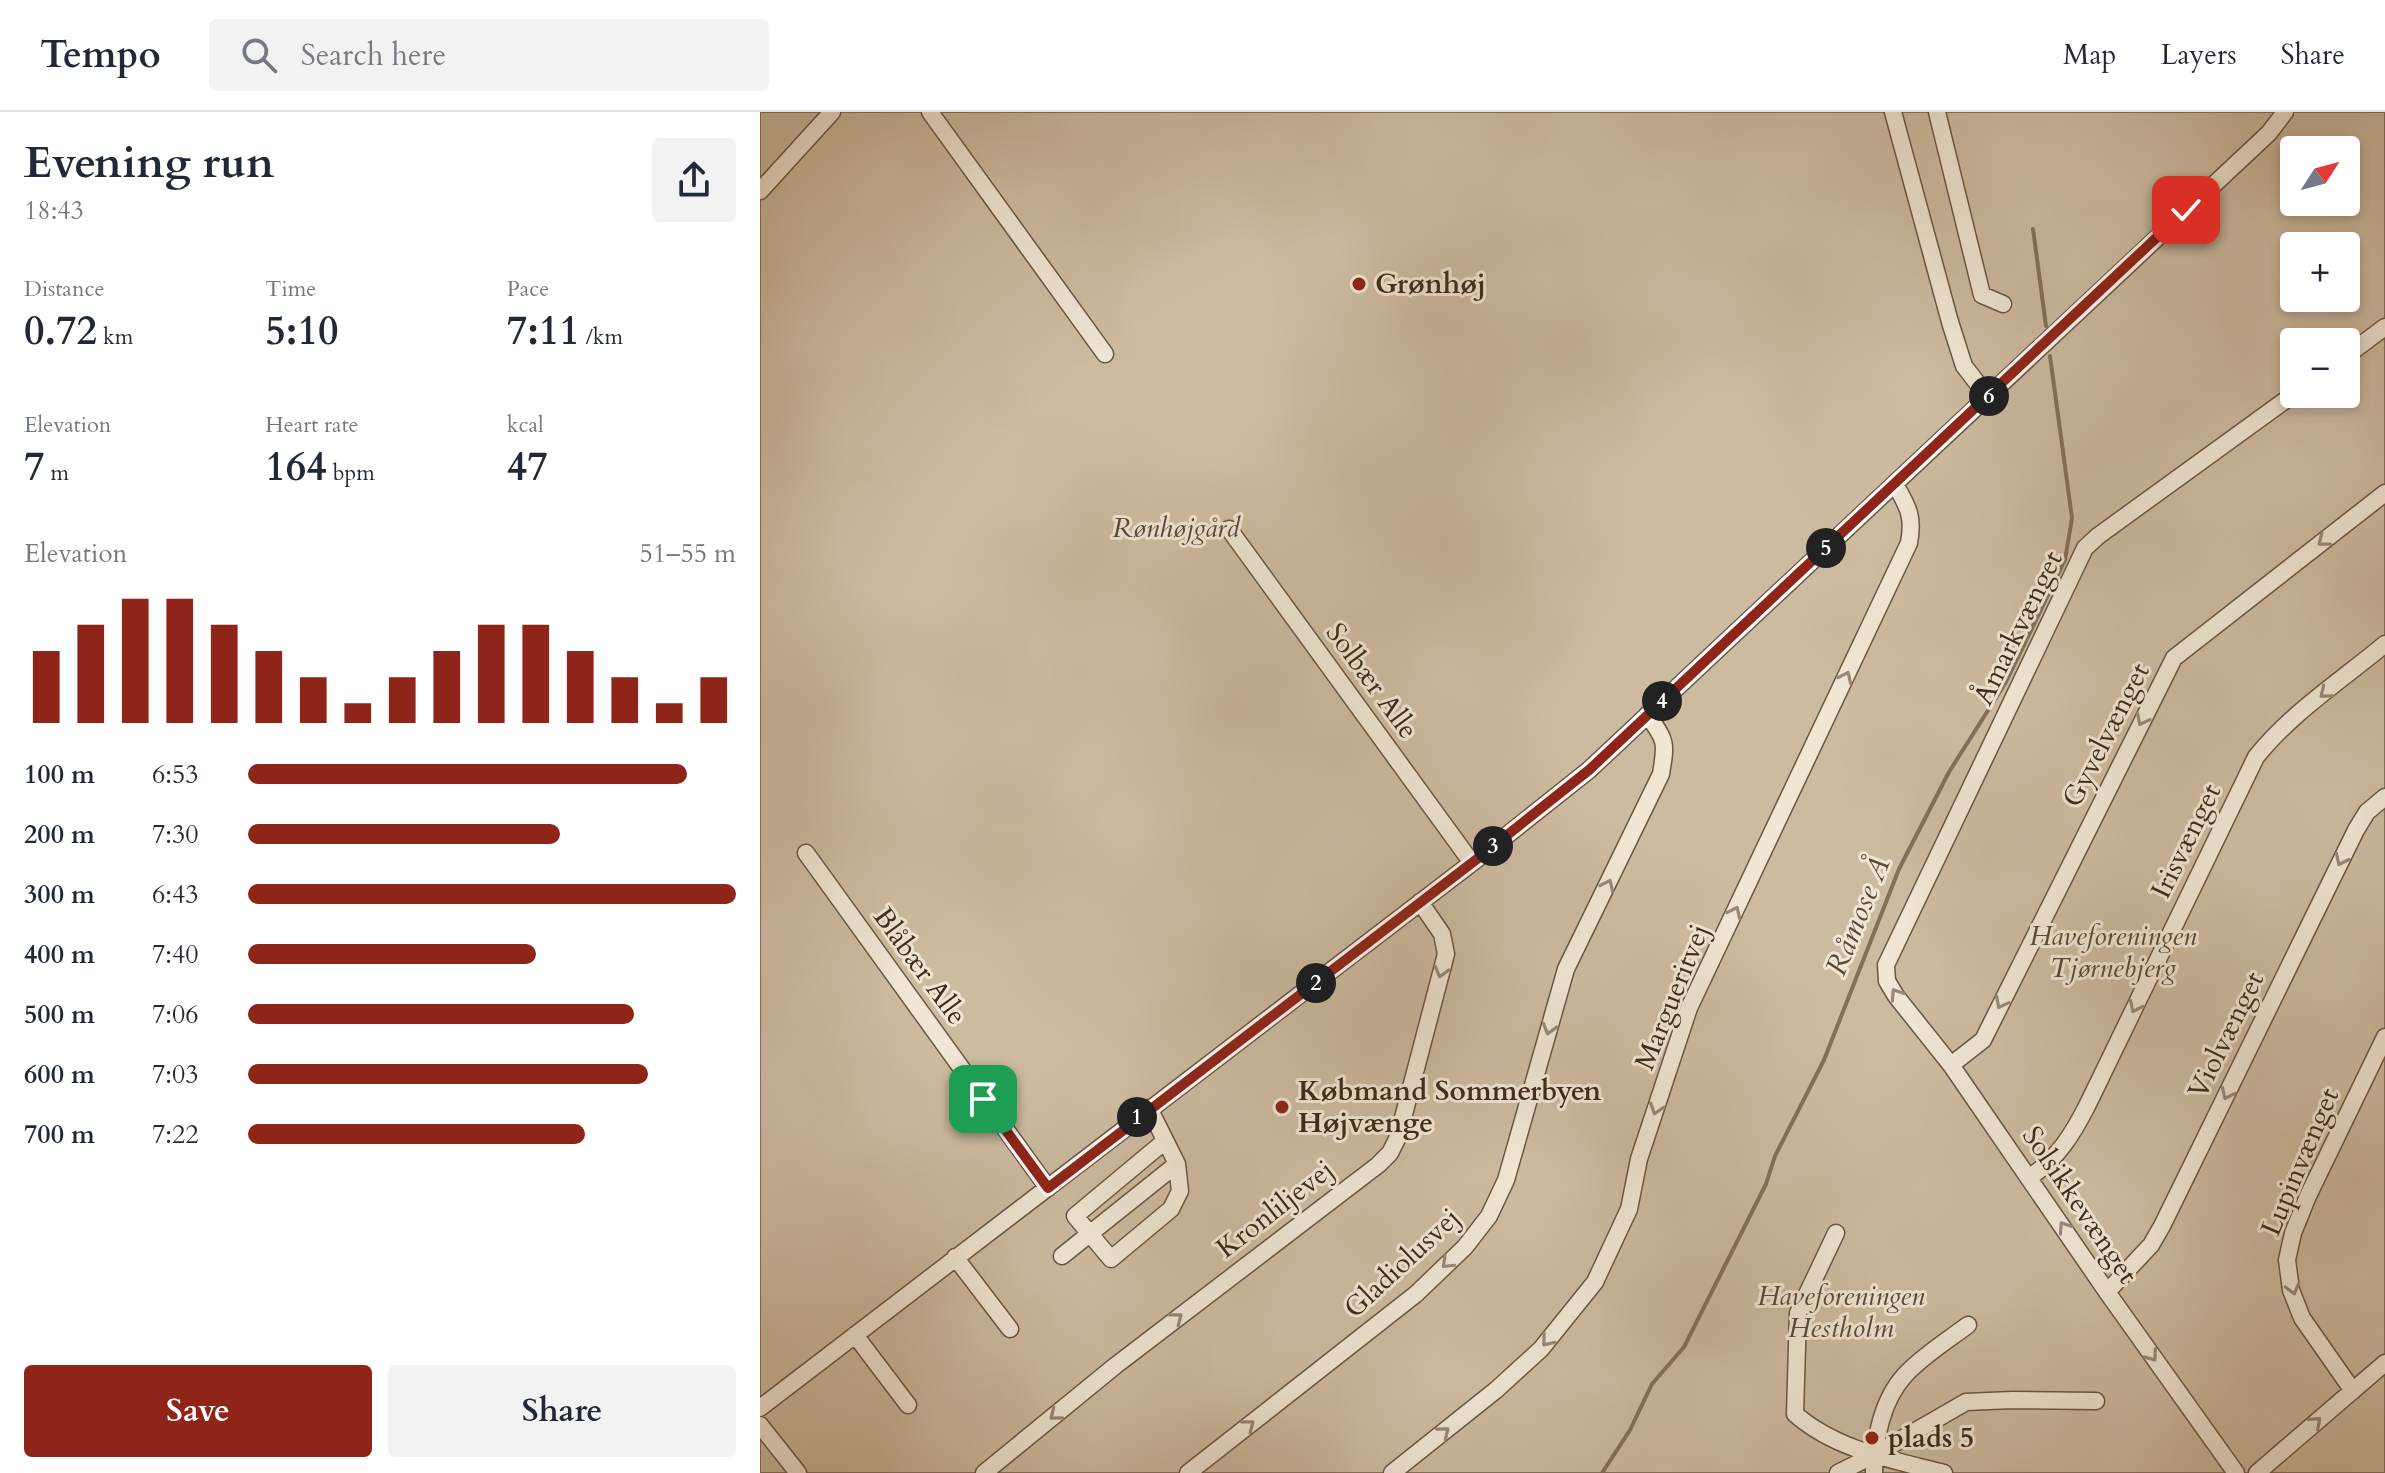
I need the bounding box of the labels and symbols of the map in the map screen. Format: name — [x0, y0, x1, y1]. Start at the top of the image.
north arrow — [2280, 136, 2360, 216]
pin — [2152, 176, 2220, 244]
place label: Grønhøj — [1375, 265, 1486, 303]
marker: Grønhøj — [1350, 275, 1368, 293]
pin: 6 — [1969, 376, 2009, 416]
park label: Rønhøjgård — [1112, 509, 1241, 547]
pin: 5 — [1806, 528, 1846, 568]
one-way arrow — [2317, 531, 2332, 545]
street label: Åmarkvænget — [1964, 544, 2072, 711]
street label: Solbær Alle — [1317, 615, 1427, 747]
street label: Gyvelvænget — [2053, 656, 2159, 814]
one-way arrow — [1836, 671, 1852, 686]
pin: 4 — [1642, 681, 1682, 721]
one-way arrow — [2320, 683, 2334, 698]
one-way arrow — [2137, 712, 2152, 727]
street label: Irisvænget — [2142, 777, 2230, 905]
pin: 3 — [1473, 826, 1513, 866]
water label: Råmose Å — [1816, 850, 1900, 982]
one-way arrow — [2335, 852, 2351, 867]
one-way arrow — [1598, 879, 1613, 894]
street label: Blåbær Alle — [864, 900, 976, 1032]
one-way arrow — [1725, 906, 1741, 921]
park label: Haveforeningen Tjørnebjerg — [2029, 917, 2197, 987]
street label: Margueritvej — [1626, 918, 1718, 1076]
pin: 2 — [1296, 963, 1336, 1003]
one-way arrow — [1434, 965, 1451, 978]
street label: Violvænget — [2179, 965, 2273, 1105]
one-way arrow — [1890, 988, 1905, 1002]
one-way arrow — [1996, 995, 2011, 1010]
one-way arrow — [2129, 999, 2145, 1014]
one-way arrow — [1541, 1021, 1558, 1035]
pin — [949, 1065, 1017, 1133]
place label: Købmand Sommerbyen Højvænge — [1298, 1072, 1601, 1142]
street label: Lupinvænget — [2252, 1082, 2348, 1242]
one-way arrow — [2221, 1085, 2236, 1100]
pin: 1 — [1117, 1097, 1157, 1137]
marker: Købmand Sommerbyen Højvænge — [1273, 1098, 1291, 1116]
one-way arrow — [1649, 1101, 1665, 1115]
street label: Solsikkevænget — [2013, 1119, 2147, 1291]
street label: Kronliljevej — [1208, 1151, 1342, 1267]
street label: Gladiolusvej — [1336, 1199, 1468, 1327]
one-way arrow — [2059, 1222, 2074, 1236]
one-way arrow — [1442, 1254, 1456, 1269]
park label: Haveforeningen Hestholm — [1757, 1277, 1925, 1347]
one-way arrow — [2283, 1282, 2300, 1296]
one-way arrow — [1168, 1313, 1182, 1328]
one-way arrow — [1543, 1331, 1557, 1346]
one-way arrow — [2143, 1347, 2157, 1361]
one-way arrow — [1050, 1405, 1064, 1420]
one-way arrow — [2307, 1417, 2322, 1432]
place label: plads 5 — [1888, 1419, 1974, 1457]
one-way arrow — [1240, 1420, 1255, 1434]
one-way arrow — [1435, 1427, 1450, 1441]
marker: plads 5 — [1863, 1429, 1881, 1447]

